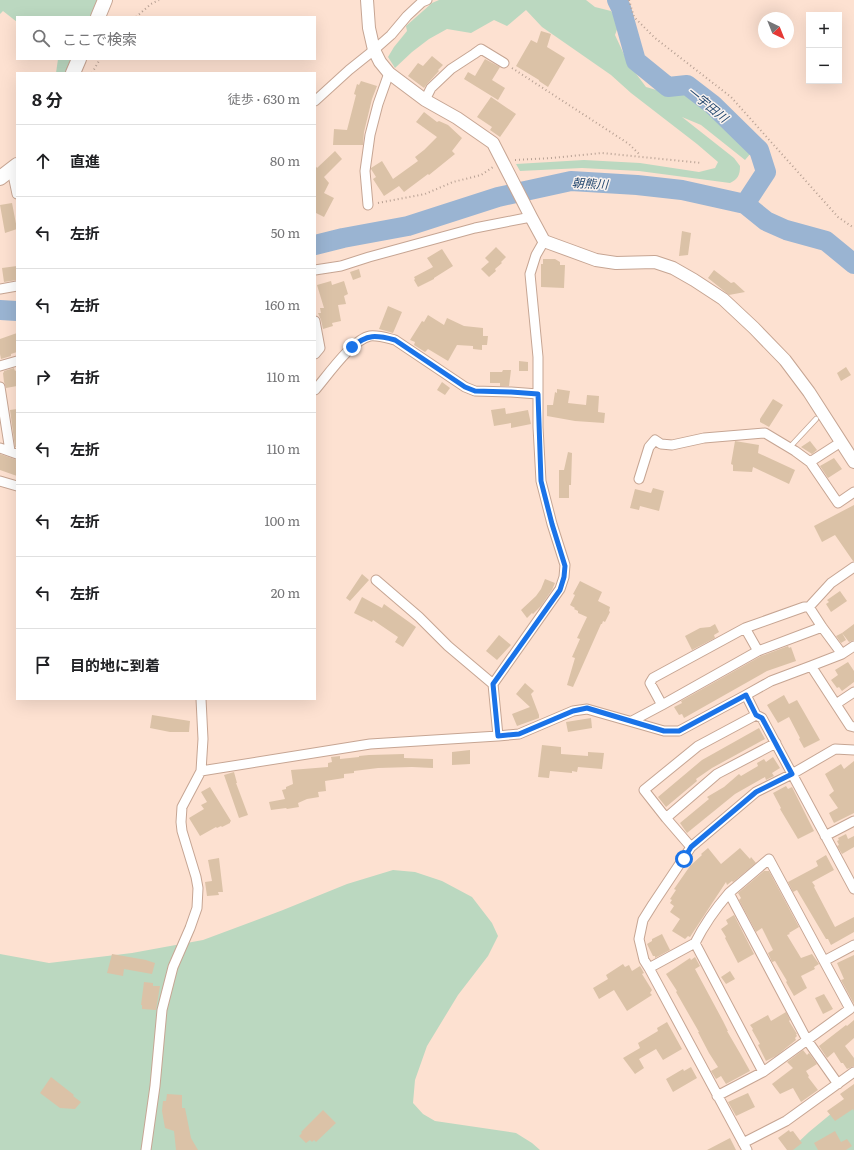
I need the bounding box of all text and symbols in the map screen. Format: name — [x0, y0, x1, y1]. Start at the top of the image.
north arrow — [758, 12, 794, 48]
map controls — [806, 12, 842, 84]
button: + — [806, 12, 842, 48]
search box — [16, 16, 316, 60]
icon: search — [30, 27, 52, 49]
text: ここで検索 — [62, 27, 137, 50]
button: − — [806, 48, 842, 84]
water label: 一宇田川 — [684, 82, 734, 127]
text: 8 分 — [32, 86, 62, 111]
text: 徒歩 · 630 m — [228, 89, 300, 108]
text: 直進 — [70, 149, 100, 172]
icon: ahead — [32, 150, 54, 172]
text: 80 m — [270, 151, 300, 170]
water label: 朝熊川 — [572, 173, 610, 193]
text: 左折 — [70, 221, 100, 244]
icon: left — [32, 222, 54, 244]
text: 50 m — [271, 223, 300, 242]
text: 左折 — [70, 293, 100, 316]
icon: left — [32, 294, 54, 316]
text: 160 m — [265, 295, 300, 314]
route end — [343, 338, 361, 356]
text: 右折 — [70, 365, 100, 388]
icon: right — [32, 366, 54, 388]
text: 110 m — [267, 367, 300, 386]
text: 左折 — [70, 437, 100, 460]
icon: left — [32, 438, 54, 460]
text: 110 m — [267, 439, 300, 458]
text: 左折 — [70, 509, 100, 532]
icon: left — [32, 510, 54, 532]
text: 100 m — [264, 511, 300, 530]
text: 左折 — [70, 581, 100, 604]
icon: left — [32, 582, 54, 604]
text: 20 m — [271, 583, 300, 602]
text: 目的地に到着 — [70, 653, 160, 676]
icon: arrive — [32, 654, 54, 676]
route start — [675, 850, 693, 868]

